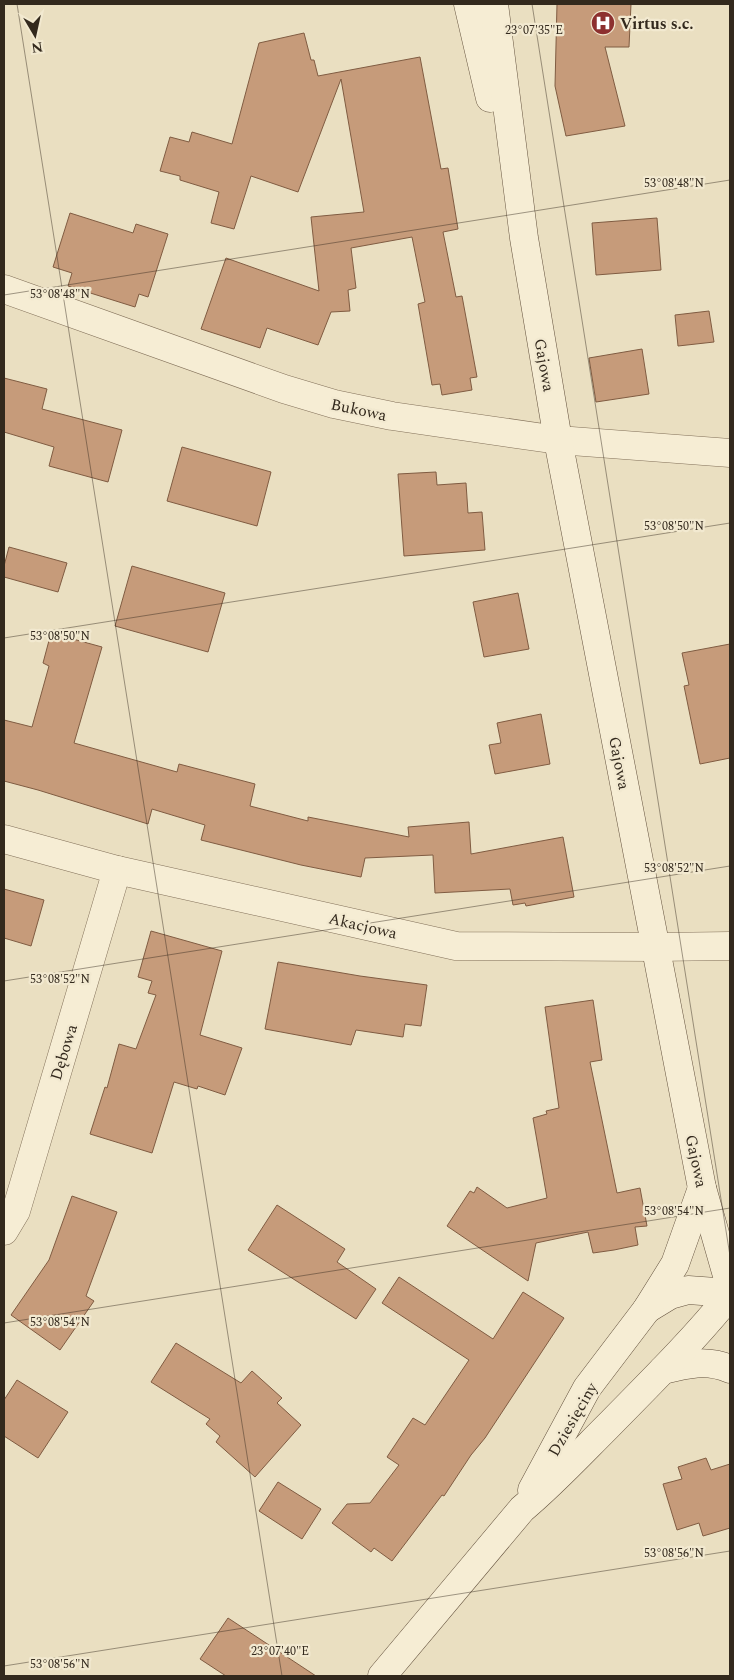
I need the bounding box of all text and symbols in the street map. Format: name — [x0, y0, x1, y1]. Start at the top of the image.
north arrow — [10, 10, 60, 60]
hospital icon: Virtus s.c. — [590, 10, 616, 36]
place label: Virtus s.c. — [620, 12, 694, 36]
text: 23°07'35"E — [505, 21, 563, 40]
text: N — [30, 36, 44, 59]
text: 53°08'48"N — [644, 174, 704, 193]
text: 53°08'48"N — [30, 285, 90, 304]
street label: Gajowa — [528, 337, 561, 394]
street label: Bukowa — [329, 392, 389, 428]
text: 53°08'50"N — [644, 517, 704, 536]
text: 53°08'50"N — [30, 627, 90, 646]
street label: Gajowa — [602, 735, 636, 792]
text: 53°08'52"N — [644, 859, 704, 878]
street label: Akacjowa — [326, 906, 400, 946]
text: 53°08'52"N — [30, 970, 90, 989]
street label: Dębowa — [44, 1021, 84, 1083]
street label: Gajowa — [679, 1132, 713, 1190]
text: 53°08'54"N — [644, 1202, 704, 1221]
text: 53°08'54"N — [30, 1313, 90, 1332]
street label: Dziesięciny — [542, 1377, 604, 1461]
text: 53°08'56"N — [644, 1544, 704, 1563]
text: 23°07'40"E — [251, 1642, 309, 1661]
text: 53°08'56"N — [30, 1655, 90, 1674]

